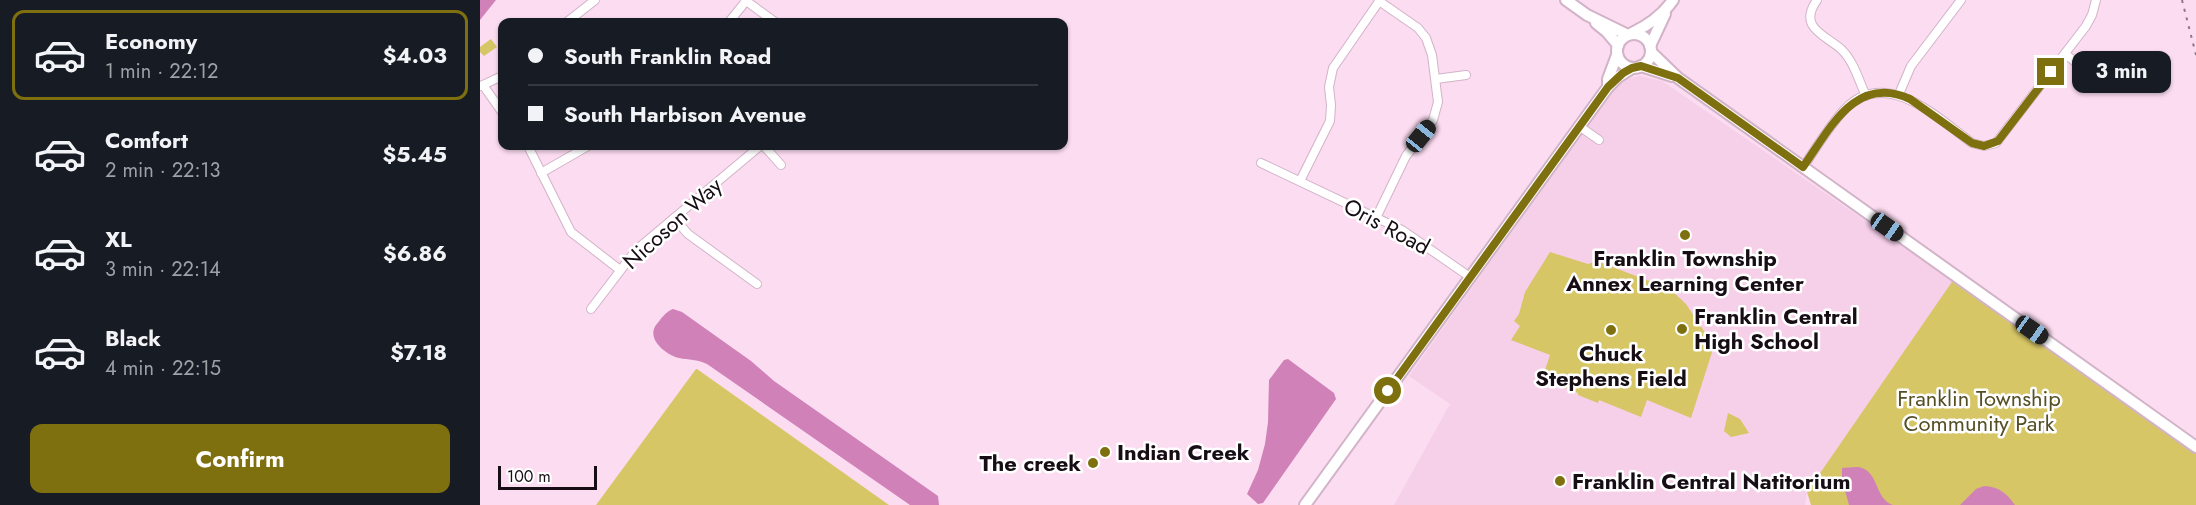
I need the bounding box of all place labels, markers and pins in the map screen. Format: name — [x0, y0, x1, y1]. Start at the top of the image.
marker: Franklin Township Annex Learning Center — [1678, 228, 1692, 242]
place label: Franklin Township Annex Learning Center — [1565, 242, 1804, 299]
place label: Franklin Central High School — [1694, 300, 1858, 357]
marker: Franklin Central High School — [1675, 322, 1689, 336]
marker: Chuck Stephens Field — [1604, 323, 1618, 337]
place label: Chuck Stephens Field — [1535, 337, 1687, 394]
place label: Indian Creek — [1117, 436, 1250, 468]
marker: Indian Creek — [1098, 445, 1112, 459]
place label: The creek — [979, 447, 1081, 479]
marker: The creek — [1086, 456, 1100, 470]
place label: Franklin Central Natitorium — [1572, 465, 1851, 497]
marker: Franklin Central Natitorium — [1553, 474, 1567, 488]

